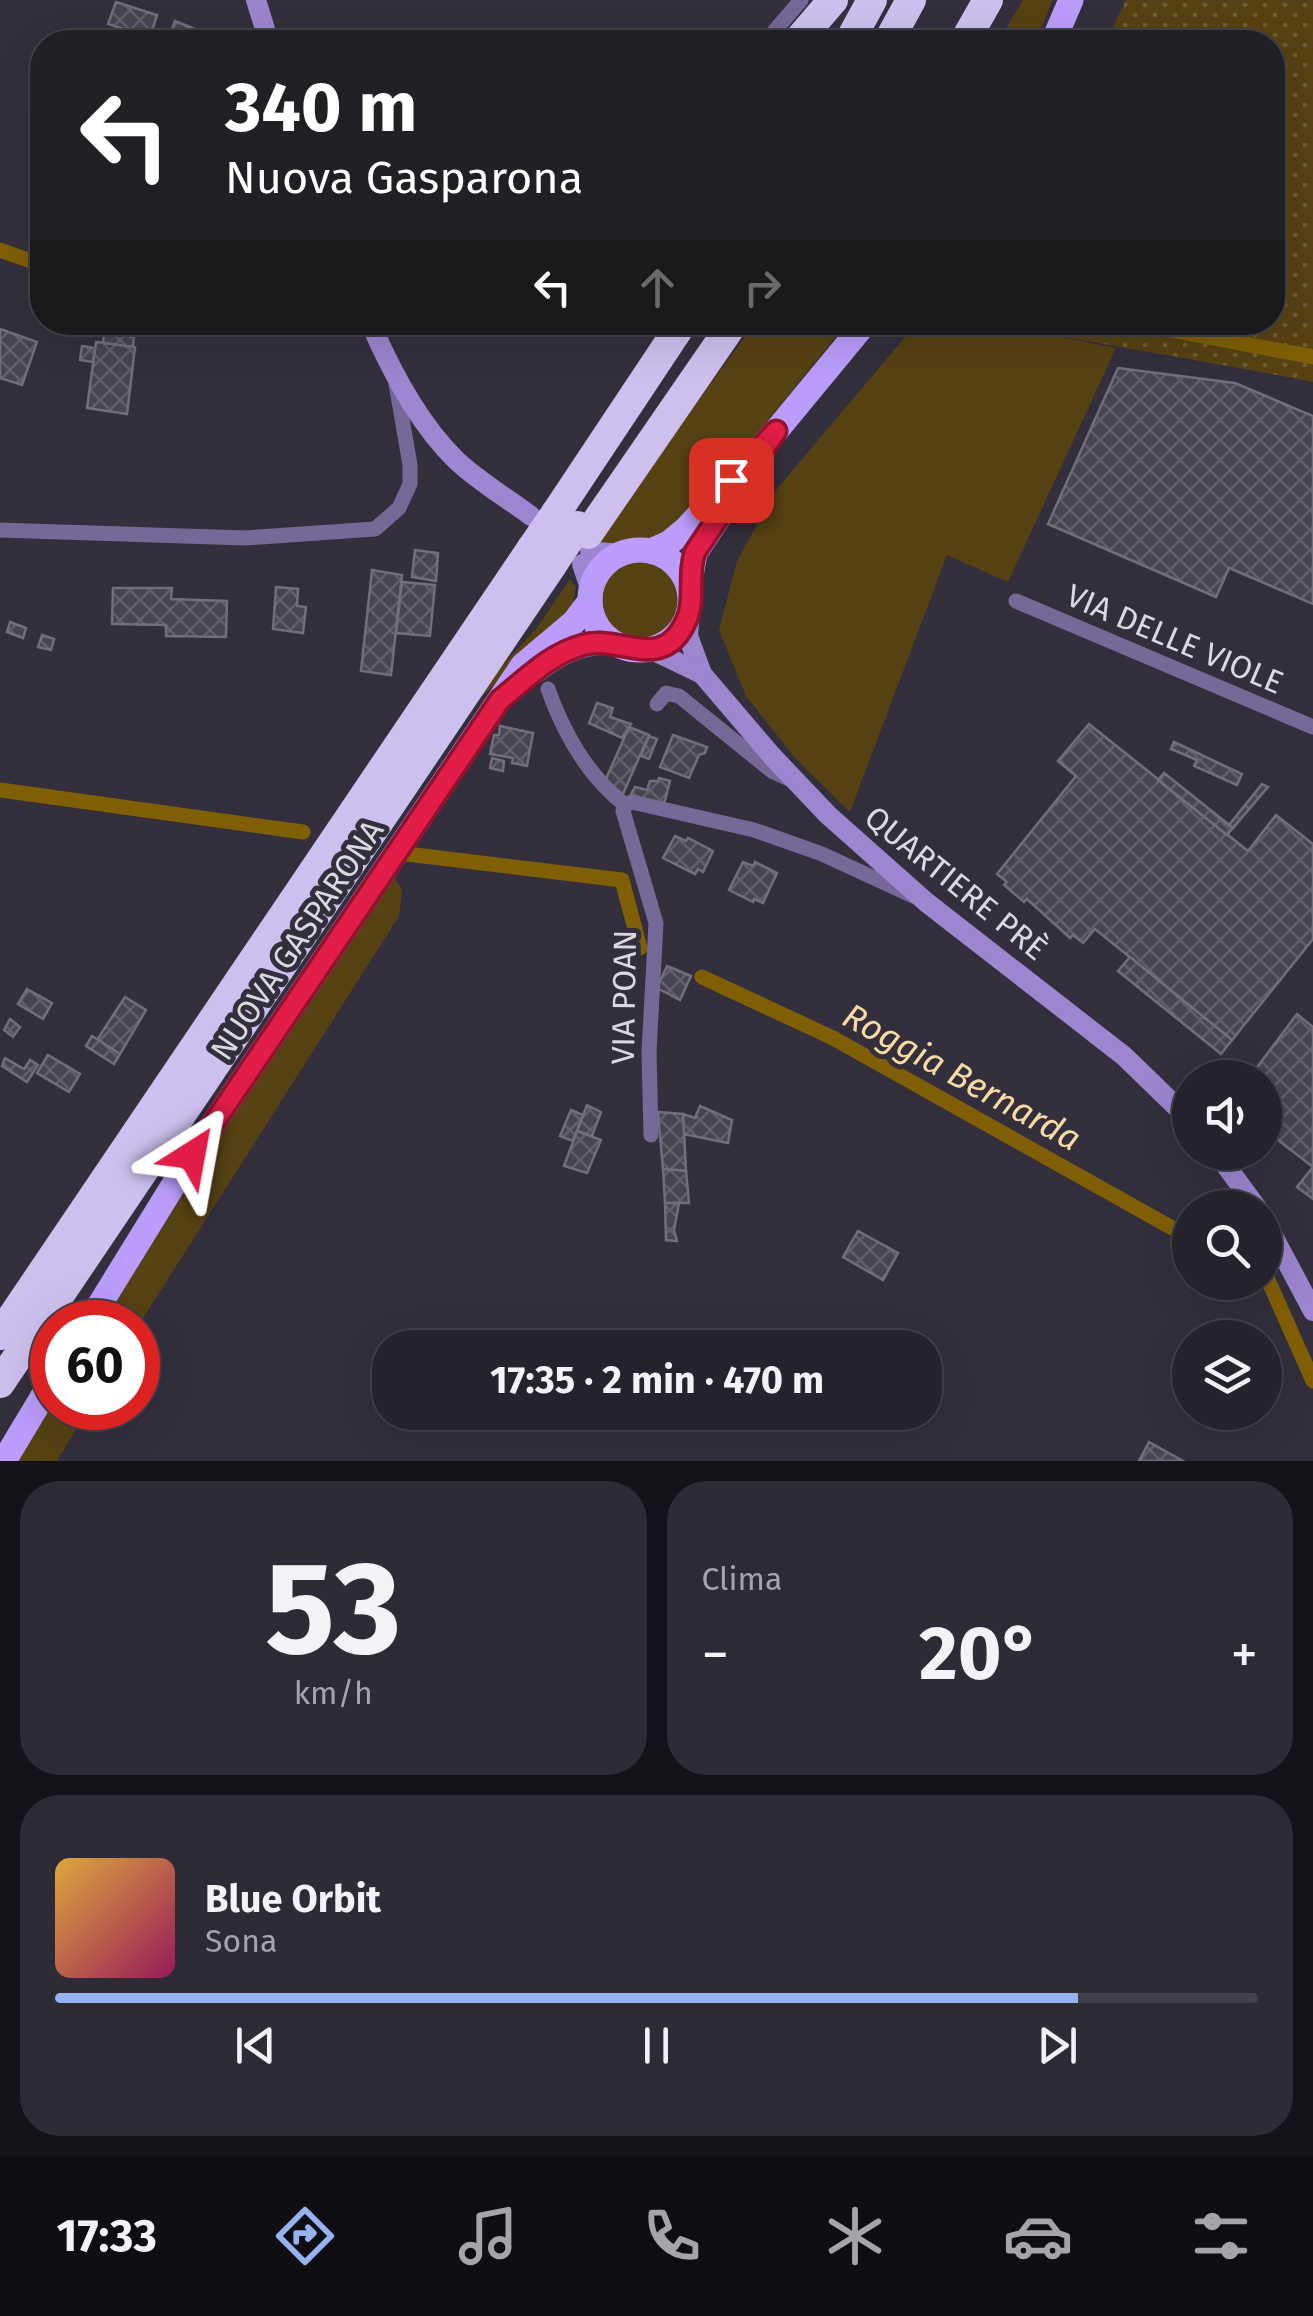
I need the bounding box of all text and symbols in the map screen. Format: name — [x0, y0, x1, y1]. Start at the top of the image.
text: 340 m — [225, 66, 418, 150]
icon: left — [60, 70, 190, 200]
text: Nuova Gasparona — [225, 151, 583, 205]
icon: left — [525, 260, 580, 315]
icon: ahead — [630, 260, 685, 315]
icon: right — [735, 260, 790, 315]
pin — [689, 438, 774, 523]
icon: arrive — [704, 453, 759, 508]
street label: VIA DELLE VIOLE — [1061, 576, 1289, 702]
street label: QUARTIERE PRÈ — [857, 798, 1055, 968]
street label: NUOVA GASPARONA — [203, 812, 392, 1067]
street label: VIA POAN — [604, 929, 644, 1065]
water label: Roggia Bernarda — [836, 994, 1088, 1160]
map controls — [1172, 1060, 1282, 1430]
button: sound — [1172, 1060, 1282, 1170]
position arrow — [140, 1103, 244, 1207]
button: search — [1172, 1190, 1282, 1300]
speed limit sign: 60 — [30, 1300, 160, 1430]
button: layers — [1172, 1320, 1282, 1430]
text: 17:35 · 2 min · 470 m — [490, 1357, 824, 1403]
text: 53 — [265, 1531, 401, 1687]
text: Clima — [702, 1560, 782, 1598]
text: 20° — [919, 1609, 1041, 1699]
text: − — [702, 1622, 729, 1688]
text: + — [1231, 1622, 1258, 1688]
text: km/h — [294, 1674, 373, 1712]
text: Blue Orbit — [205, 1876, 381, 1922]
text: Sona — [205, 1922, 277, 1960]
icon: previous — [228, 2018, 283, 2073]
icon: pause — [629, 2018, 684, 2073]
icon: next — [1030, 2018, 1085, 2073]
icon: directions — [270, 2201, 340, 2271]
icon: music — [453, 2201, 523, 2271]
icon: phone — [637, 2201, 707, 2271]
icon: climate — [820, 2201, 890, 2271]
icon: car — [1003, 2201, 1073, 2271]
icon: filters — [1186, 2201, 1256, 2271]
text: 17:33 — [57, 2209, 157, 2263]

